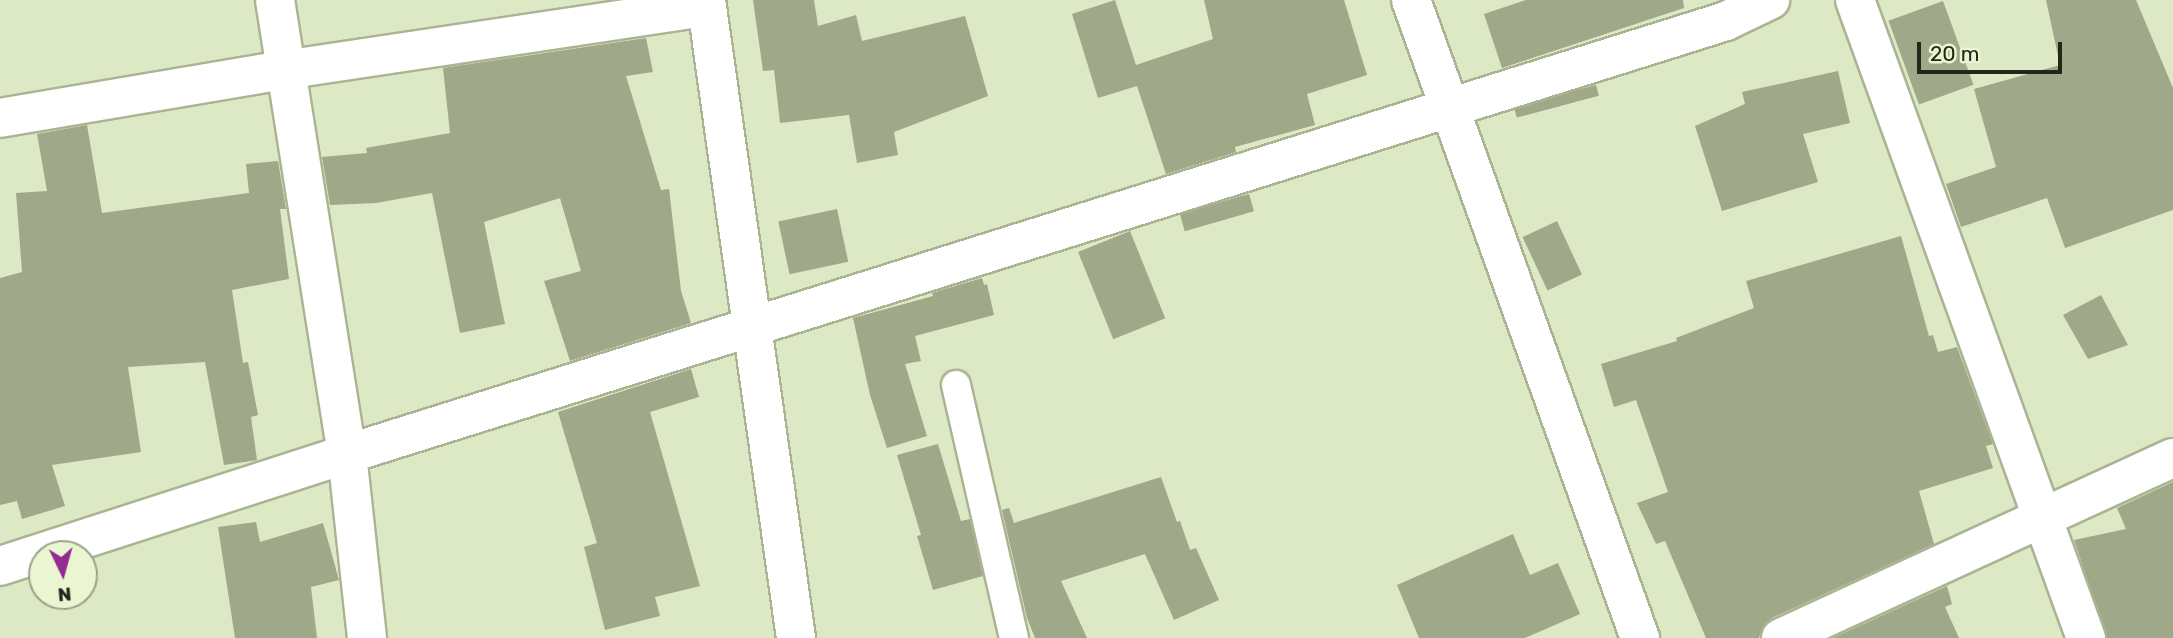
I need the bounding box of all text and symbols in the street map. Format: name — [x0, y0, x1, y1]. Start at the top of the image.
scale bar — [1921, 28, 2066, 72]
text: 20 m — [1930, 41, 1979, 66]
north arrow — [28, 540, 98, 610]
text: N — [57, 582, 73, 606]

